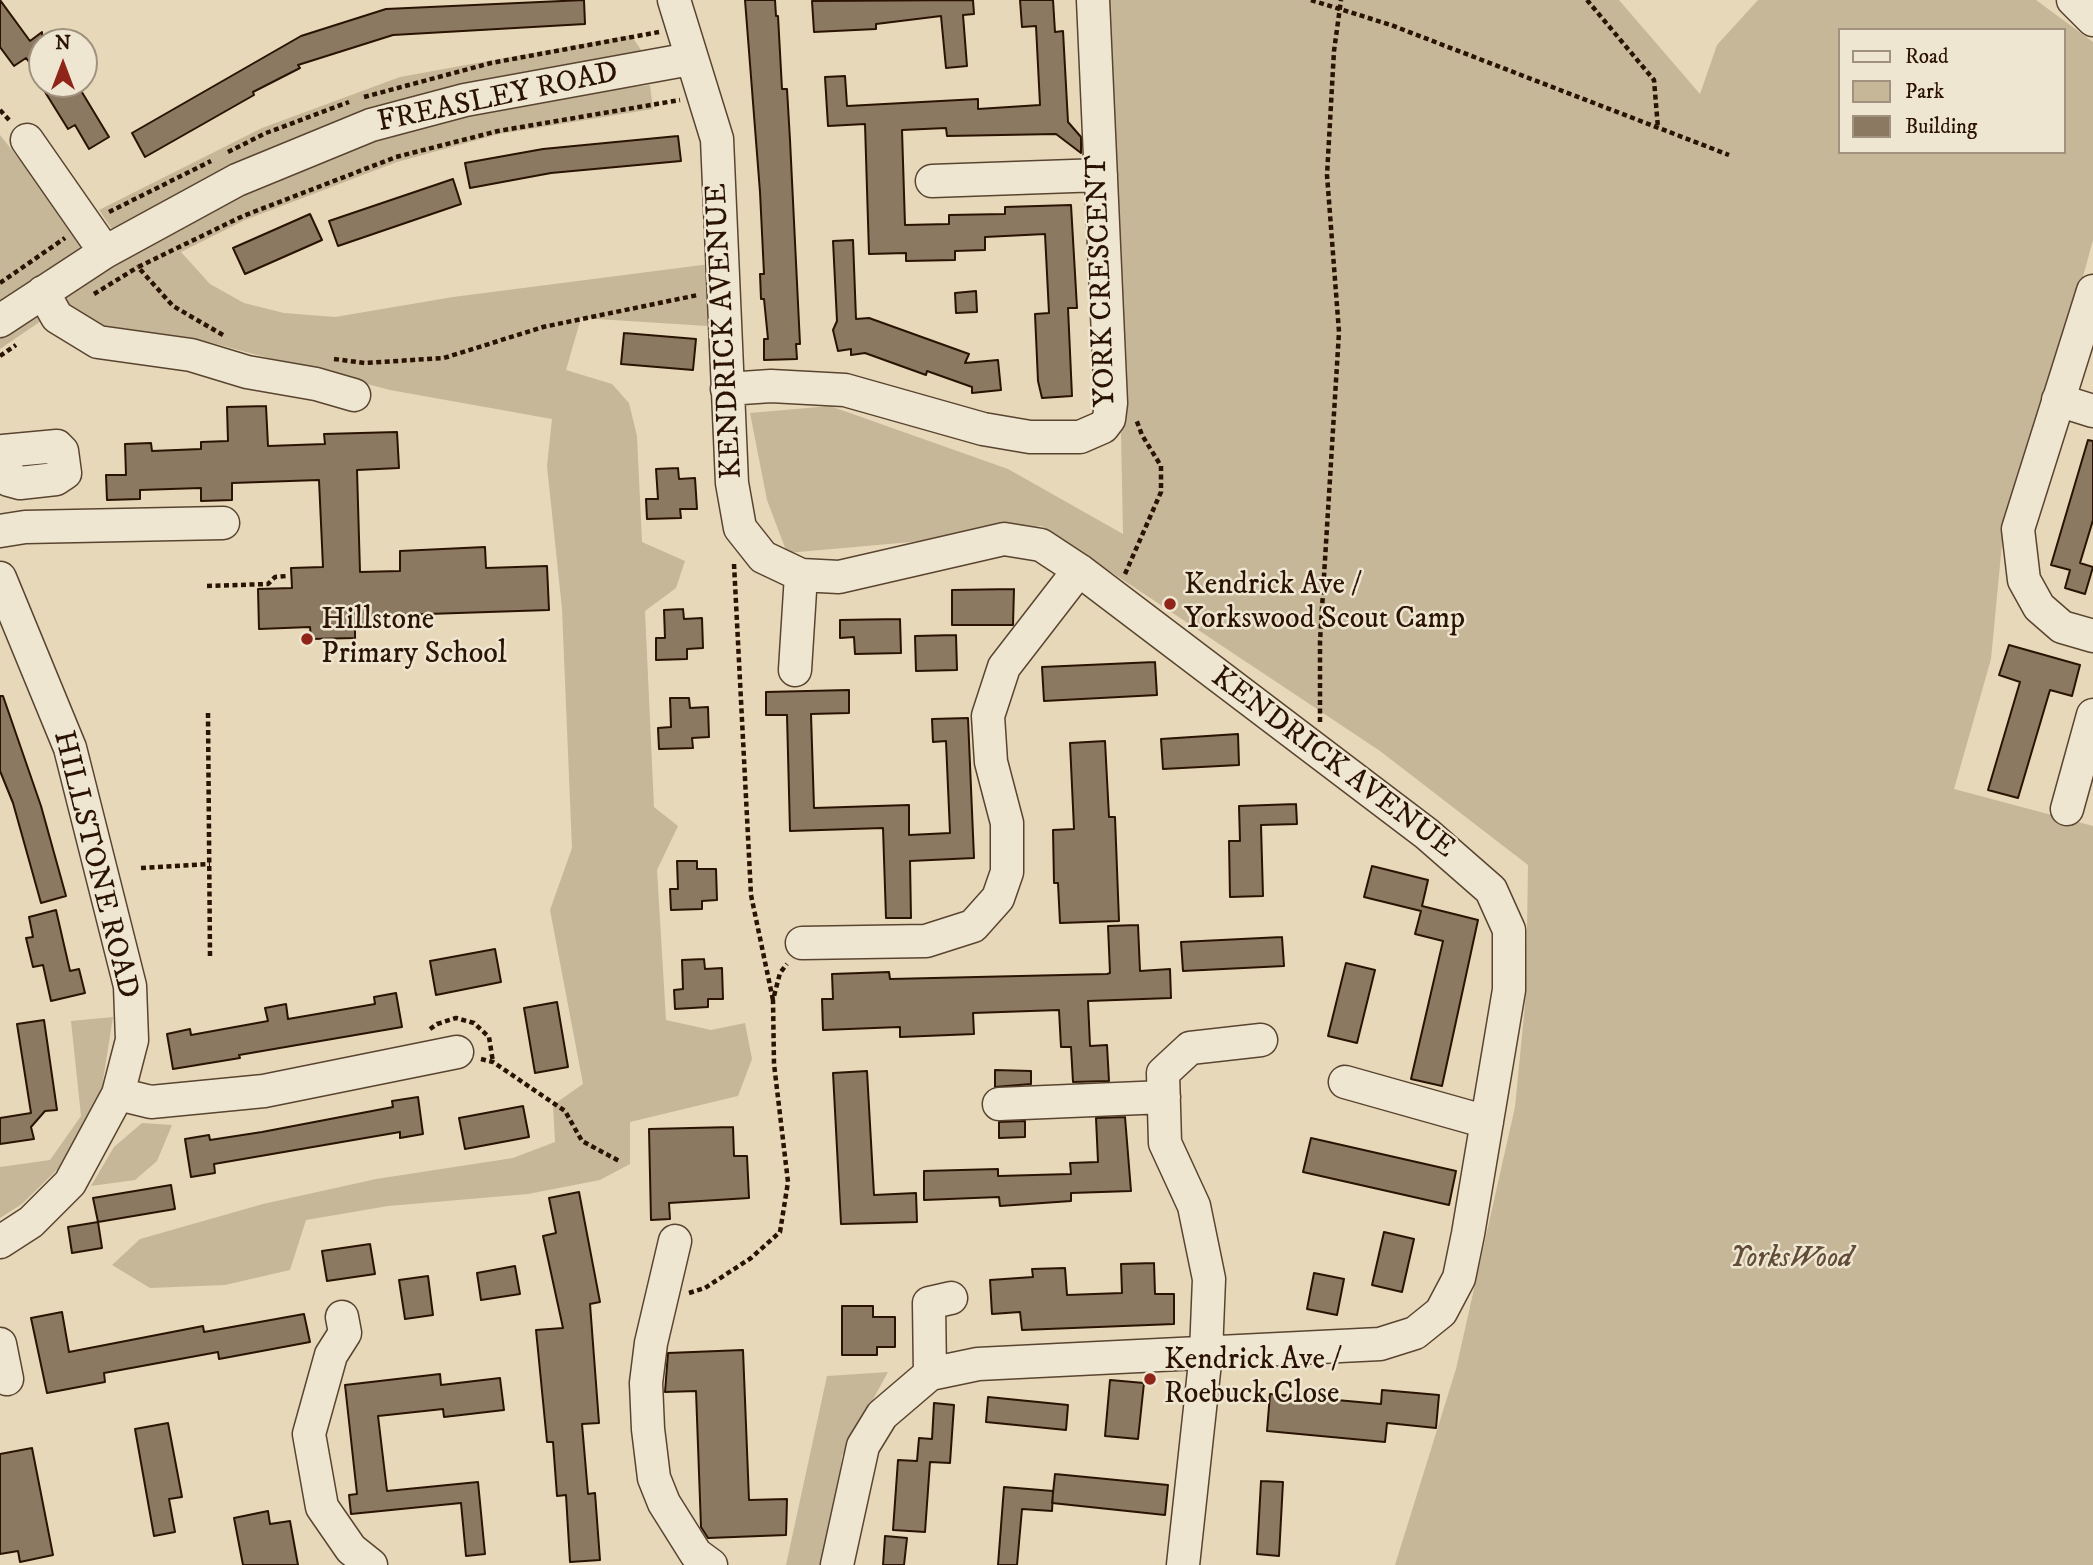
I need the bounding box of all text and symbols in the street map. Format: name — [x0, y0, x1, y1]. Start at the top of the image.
north arrow — [28, 28, 98, 98]
legend — [1838, 28, 2065, 154]
text: N — [55, 32, 71, 55]
text: Road — [1905, 44, 1949, 70]
street label: FREASLEY ROAD — [375, 56, 621, 142]
text: Park — [1905, 79, 1944, 105]
text: Building — [1905, 114, 1977, 140]
street label: YORK CRESCENT — [1081, 154, 1125, 408]
street label: KENDRICK AVENUE — [700, 182, 752, 480]
place label: Kendrick Ave / Yorkswood Scout Camp — [1184, 569, 1465, 640]
marker: Kendrick Ave / Yorkswood Scout Camp — [1162, 596, 1178, 612]
place label: Hillstone Primary School — [321, 604, 507, 674]
marker: Hillstone Primary School — [299, 631, 315, 647]
street label: KENDRICK AVENUE — [1203, 661, 1461, 867]
street label: HILLSTONE ROAD — [43, 727, 145, 1003]
park label: YorksWood — [1730, 1242, 1852, 1278]
place label: Kendrick Ave / Roebuck Close — [1164, 1344, 1340, 1414]
marker: Kendrick Ave / Roebuck Close — [1142, 1371, 1158, 1387]

